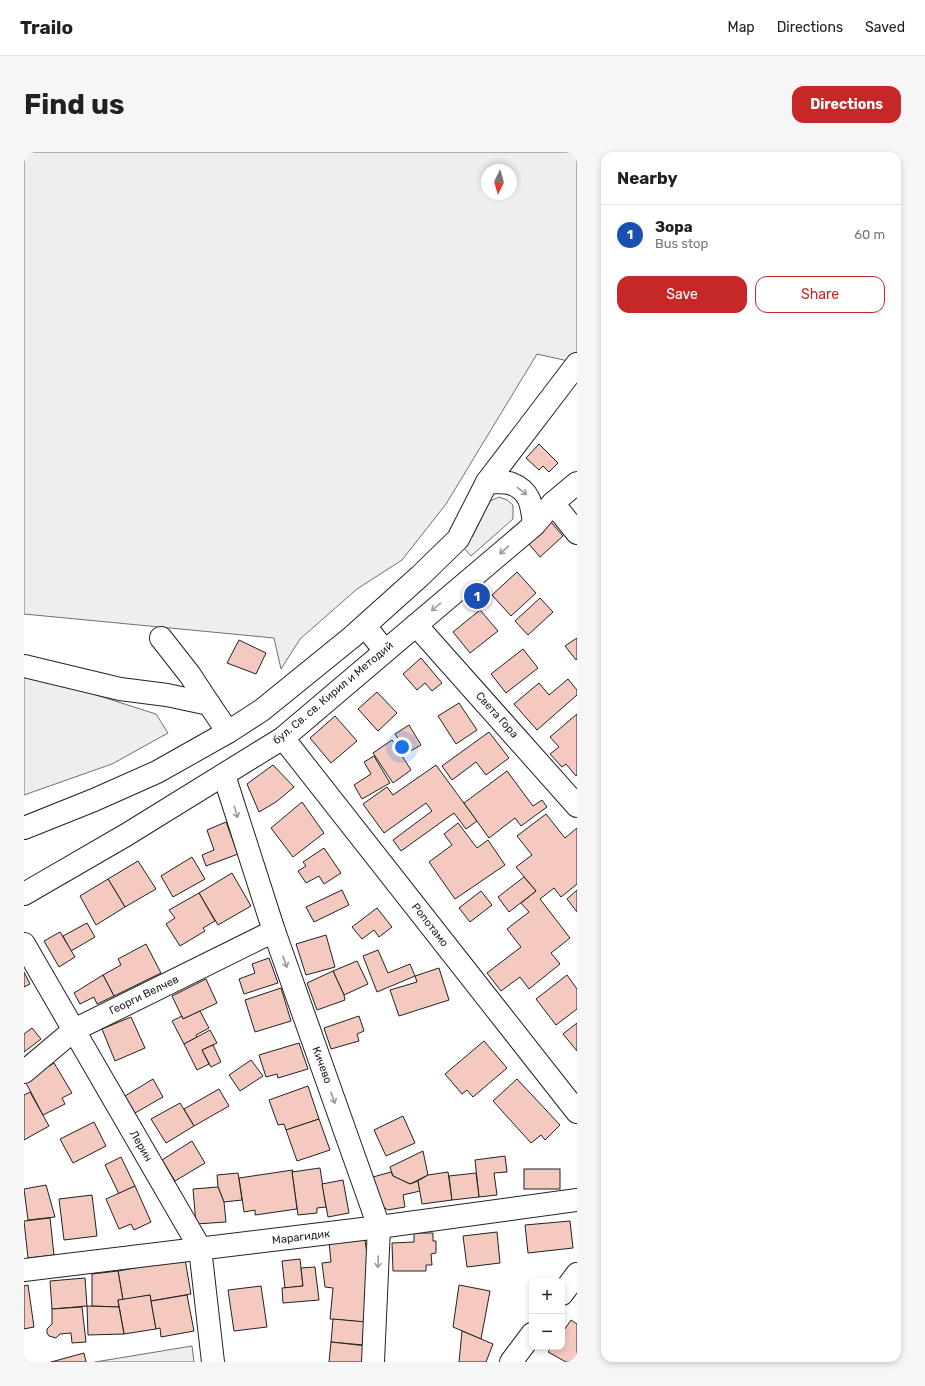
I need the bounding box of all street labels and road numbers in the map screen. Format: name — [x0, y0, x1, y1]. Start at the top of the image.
street label: бул. Св. св. Кирил и Методий — [270, 639, 396, 747]
street label: Света Гора — [473, 689, 521, 741]
street label: Ропотамо — [409, 901, 451, 949]
street label: Георги Велчев — [107, 973, 181, 1017]
street label: Кичево — [309, 1045, 335, 1085]
street label: Лерин — [127, 1128, 155, 1164]
street label: Марагидик — [271, 1227, 331, 1247]

